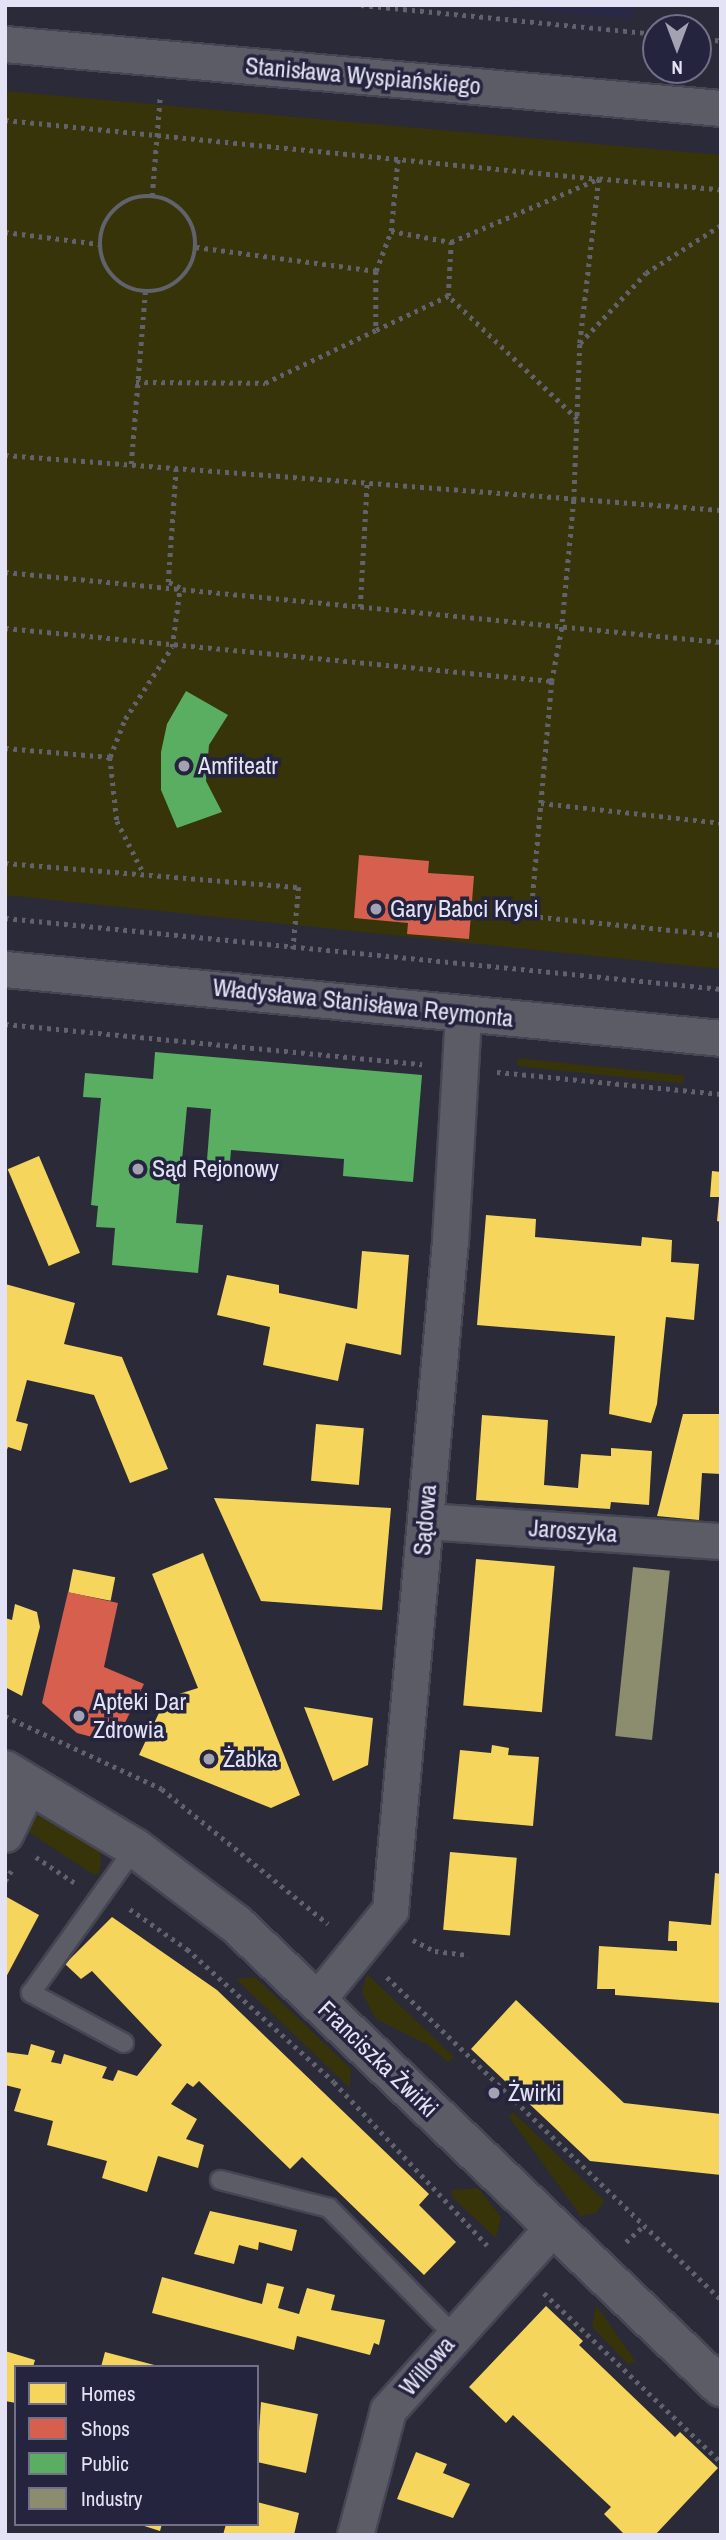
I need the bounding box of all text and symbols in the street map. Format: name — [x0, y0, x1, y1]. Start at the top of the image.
north arrow — [642, 14, 712, 84]
street label: Stanisława Wyspiańskiego — [244, 51, 482, 101]
text: N — [671, 55, 683, 81]
place label: Amfiteatr — [198, 752, 278, 780]
marker: Amfiteatr — [176, 758, 192, 774]
place label: Gary Babci Krysi — [390, 895, 539, 923]
marker: Gary Babci Krysi — [368, 901, 384, 917]
street label: Władysława Stanisława Reymonta — [211, 973, 515, 1033]
place label: Sąd Rejonowy — [152, 1155, 279, 1183]
marker: Sąd Rejonowy — [130, 1161, 146, 1177]
street label: Sądowa — [408, 1483, 442, 1557]
street label: Jaroszyka — [528, 1514, 618, 1548]
place label: Apteki Dar Zdrowia — [93, 1688, 186, 1744]
marker: Apteki Dar Zdrowia — [71, 1708, 87, 1724]
place label: Żabka — [223, 1745, 278, 1773]
marker: Żabka — [201, 1751, 217, 1767]
street label: Franciszka Żwirki — [312, 1995, 444, 2123]
place label: Żwirki — [508, 2079, 562, 2107]
marker: Żwirki — [486, 2085, 502, 2101]
street label: Willowa — [394, 2331, 460, 2401]
legend — [14, 2365, 259, 2526]
text: Homes — [81, 2379, 136, 2408]
text: Shops — [81, 2414, 130, 2443]
text: Public — [81, 2449, 129, 2478]
text: Industry — [81, 2484, 142, 2513]

